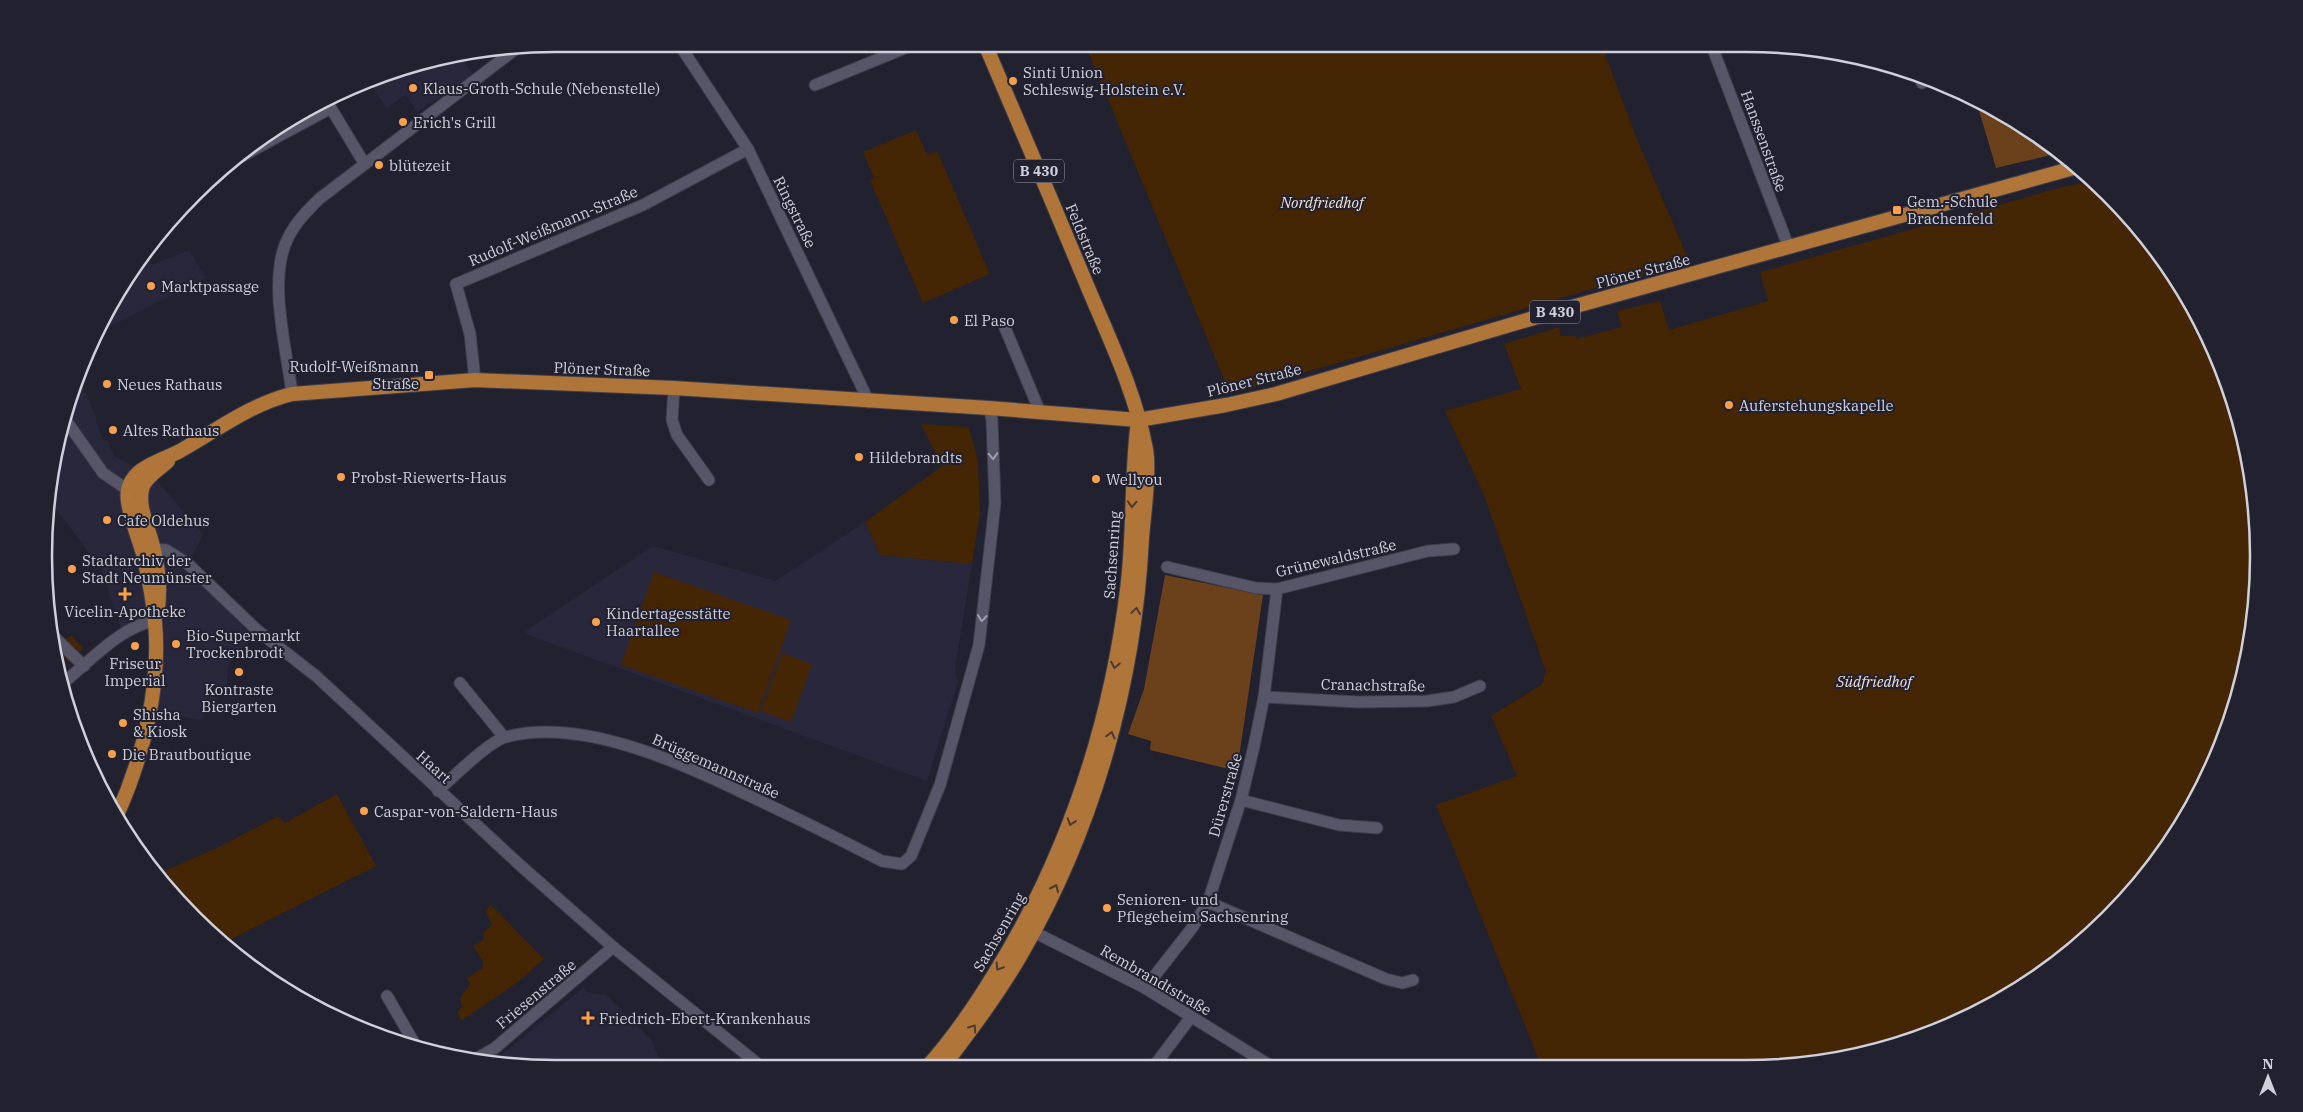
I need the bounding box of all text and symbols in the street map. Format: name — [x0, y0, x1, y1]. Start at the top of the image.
place label: Sinti Union Schleswig-Holstein e.V. — [1023, 63, 1186, 99]
marker: Sinti Union Schleswig-Holstein e.V. — [1007, 75, 1019, 87]
place label: Klaus-Groth-Schule (Nebenstelle) — [423, 79, 660, 98]
marker: Klaus-Groth-Schule (Nebenstelle) — [407, 82, 419, 94]
street label: Hanssenstraße — [1737, 88, 1791, 194]
place label: Erich's Grill — [413, 113, 496, 132]
marker: Erich's Grill — [397, 116, 409, 128]
place label: blütezeit — [389, 156, 451, 175]
marker: blütezeit — [373, 159, 385, 171]
road number: B 430 — [1014, 160, 1064, 182]
street label: Ringstraße — [769, 173, 821, 251]
street label: Rudolf-Weißmann-Straße — [466, 182, 640, 270]
place label: Gem.-Schule Brachenfeld — [1907, 192, 1998, 228]
park label: Nordfriedhof — [1280, 193, 1367, 212]
street label: Feldstraße — [1062, 201, 1108, 277]
marker: Gem.-Schule Brachenfeld — [1891, 204, 1903, 216]
street label: Plöner Straße — [1594, 249, 1692, 293]
place label: Marktpassage — [161, 277, 259, 296]
marker: Marktpassage — [145, 280, 157, 292]
road number: B 430 — [1530, 300, 1580, 324]
place label: El Paso — [964, 311, 1015, 330]
marker: El Paso — [948, 314, 960, 326]
place label: Rudolf-Weißmann Straße — [289, 357, 419, 393]
street label: Plöner Straße — [553, 358, 651, 380]
street label: Plöner Straße — [1205, 359, 1303, 401]
marker: Rudolf-Weißmann Straße — [423, 369, 435, 381]
place label: Neues Rathaus — [117, 375, 222, 394]
marker: Neues Rathaus — [101, 378, 113, 390]
place label: Auferstehungskapelle — [1739, 396, 1894, 415]
marker: Auferstehungskapelle — [1723, 399, 1735, 411]
place label: Altes Rathaus — [123, 421, 219, 440]
marker: Altes Rathaus — [107, 424, 119, 436]
place label: Hildebrandts — [869, 448, 962, 467]
marker: Hildebrandts — [853, 451, 865, 463]
one-way arrow — [988, 453, 999, 461]
place label: Probst-Riewerts-Haus — [351, 468, 507, 487]
place label: Wellyou — [1106, 470, 1163, 489]
marker: Probst-Riewerts-Haus — [335, 471, 347, 483]
marker: Wellyou — [1090, 473, 1102, 485]
one-way arrow — [1127, 500, 1138, 508]
street label: Sachsenring — [1099, 510, 1125, 600]
place label: Cafe Oldehus — [117, 511, 210, 530]
marker: Cafe Oldehus — [101, 514, 113, 526]
street label: Grünewaldstraße — [1274, 535, 1398, 581]
place label: Stadtarchiv der Stadt Neumünster — [82, 551, 212, 587]
marker: Stadtarchiv der Stadt Neumünster — [66, 563, 78, 575]
marker: Vicelin-Apotheke — [119, 588, 131, 600]
place label: Vicelin-Apotheke — [64, 602, 186, 621]
place label: Kindertagesstätte Haartallee — [606, 604, 731, 640]
one-way arrow — [1130, 606, 1141, 614]
one-way arrow — [977, 614, 988, 622]
marker: Kindertagesstätte Haartallee — [590, 616, 602, 628]
place label: Bio-Supermarkt Trockenbrodt — [186, 626, 300, 662]
marker: Bio-Supermarkt Trockenbrodt — [170, 638, 182, 650]
marker: Friseur Imperial — [129, 640, 141, 652]
place label: Friseur Imperial — [105, 654, 165, 690]
one-way arrow — [1111, 661, 1121, 670]
marker: Kontraste Biergarten — [233, 666, 245, 678]
park label: Südfriedhof — [1835, 672, 1915, 691]
street label: Cranachstraße — [1321, 675, 1425, 695]
place label: Kontraste Biergarten — [201, 680, 277, 716]
place label: Shisha & Kiosk — [133, 705, 187, 741]
marker: Shisha & Kiosk — [117, 717, 129, 729]
street label: Brüggemannstraße — [649, 729, 783, 803]
one-way arrow — [1105, 731, 1115, 740]
place label: Die Brautboutique — [122, 745, 251, 764]
street label: Haart — [413, 746, 455, 788]
marker: Die Brautboutique — [106, 748, 118, 760]
street label: Dürerstraße — [1204, 751, 1246, 839]
place label: Caspar-von-Saldern-Haus — [374, 802, 558, 821]
marker: Caspar-von-Saldern-Haus — [358, 805, 370, 817]
one-way arrow — [1067, 817, 1077, 825]
one-way arrow — [1049, 884, 1060, 893]
street label: Sachsenring — [969, 889, 1029, 975]
place label: Senioren- und Pflegeheim Sachsenring — [1117, 890, 1288, 926]
marker: Senioren- und Pflegeheim Sachsenring — [1101, 902, 1113, 914]
street label: Rembrandtstraße — [1097, 941, 1215, 1019]
street label: Friesenstraße — [492, 955, 580, 1033]
one-way arrow — [995, 961, 1005, 970]
place label: Friedrich-Ebert-Krankenhaus — [599, 1009, 811, 1028]
marker: Friedrich-Ebert-Krankenhaus — [581, 1011, 595, 1025]
one-way arrow — [967, 1024, 976, 1034]
north arrow — [2243, 1052, 2293, 1102]
text: N — [2262, 1055, 2274, 1073]

